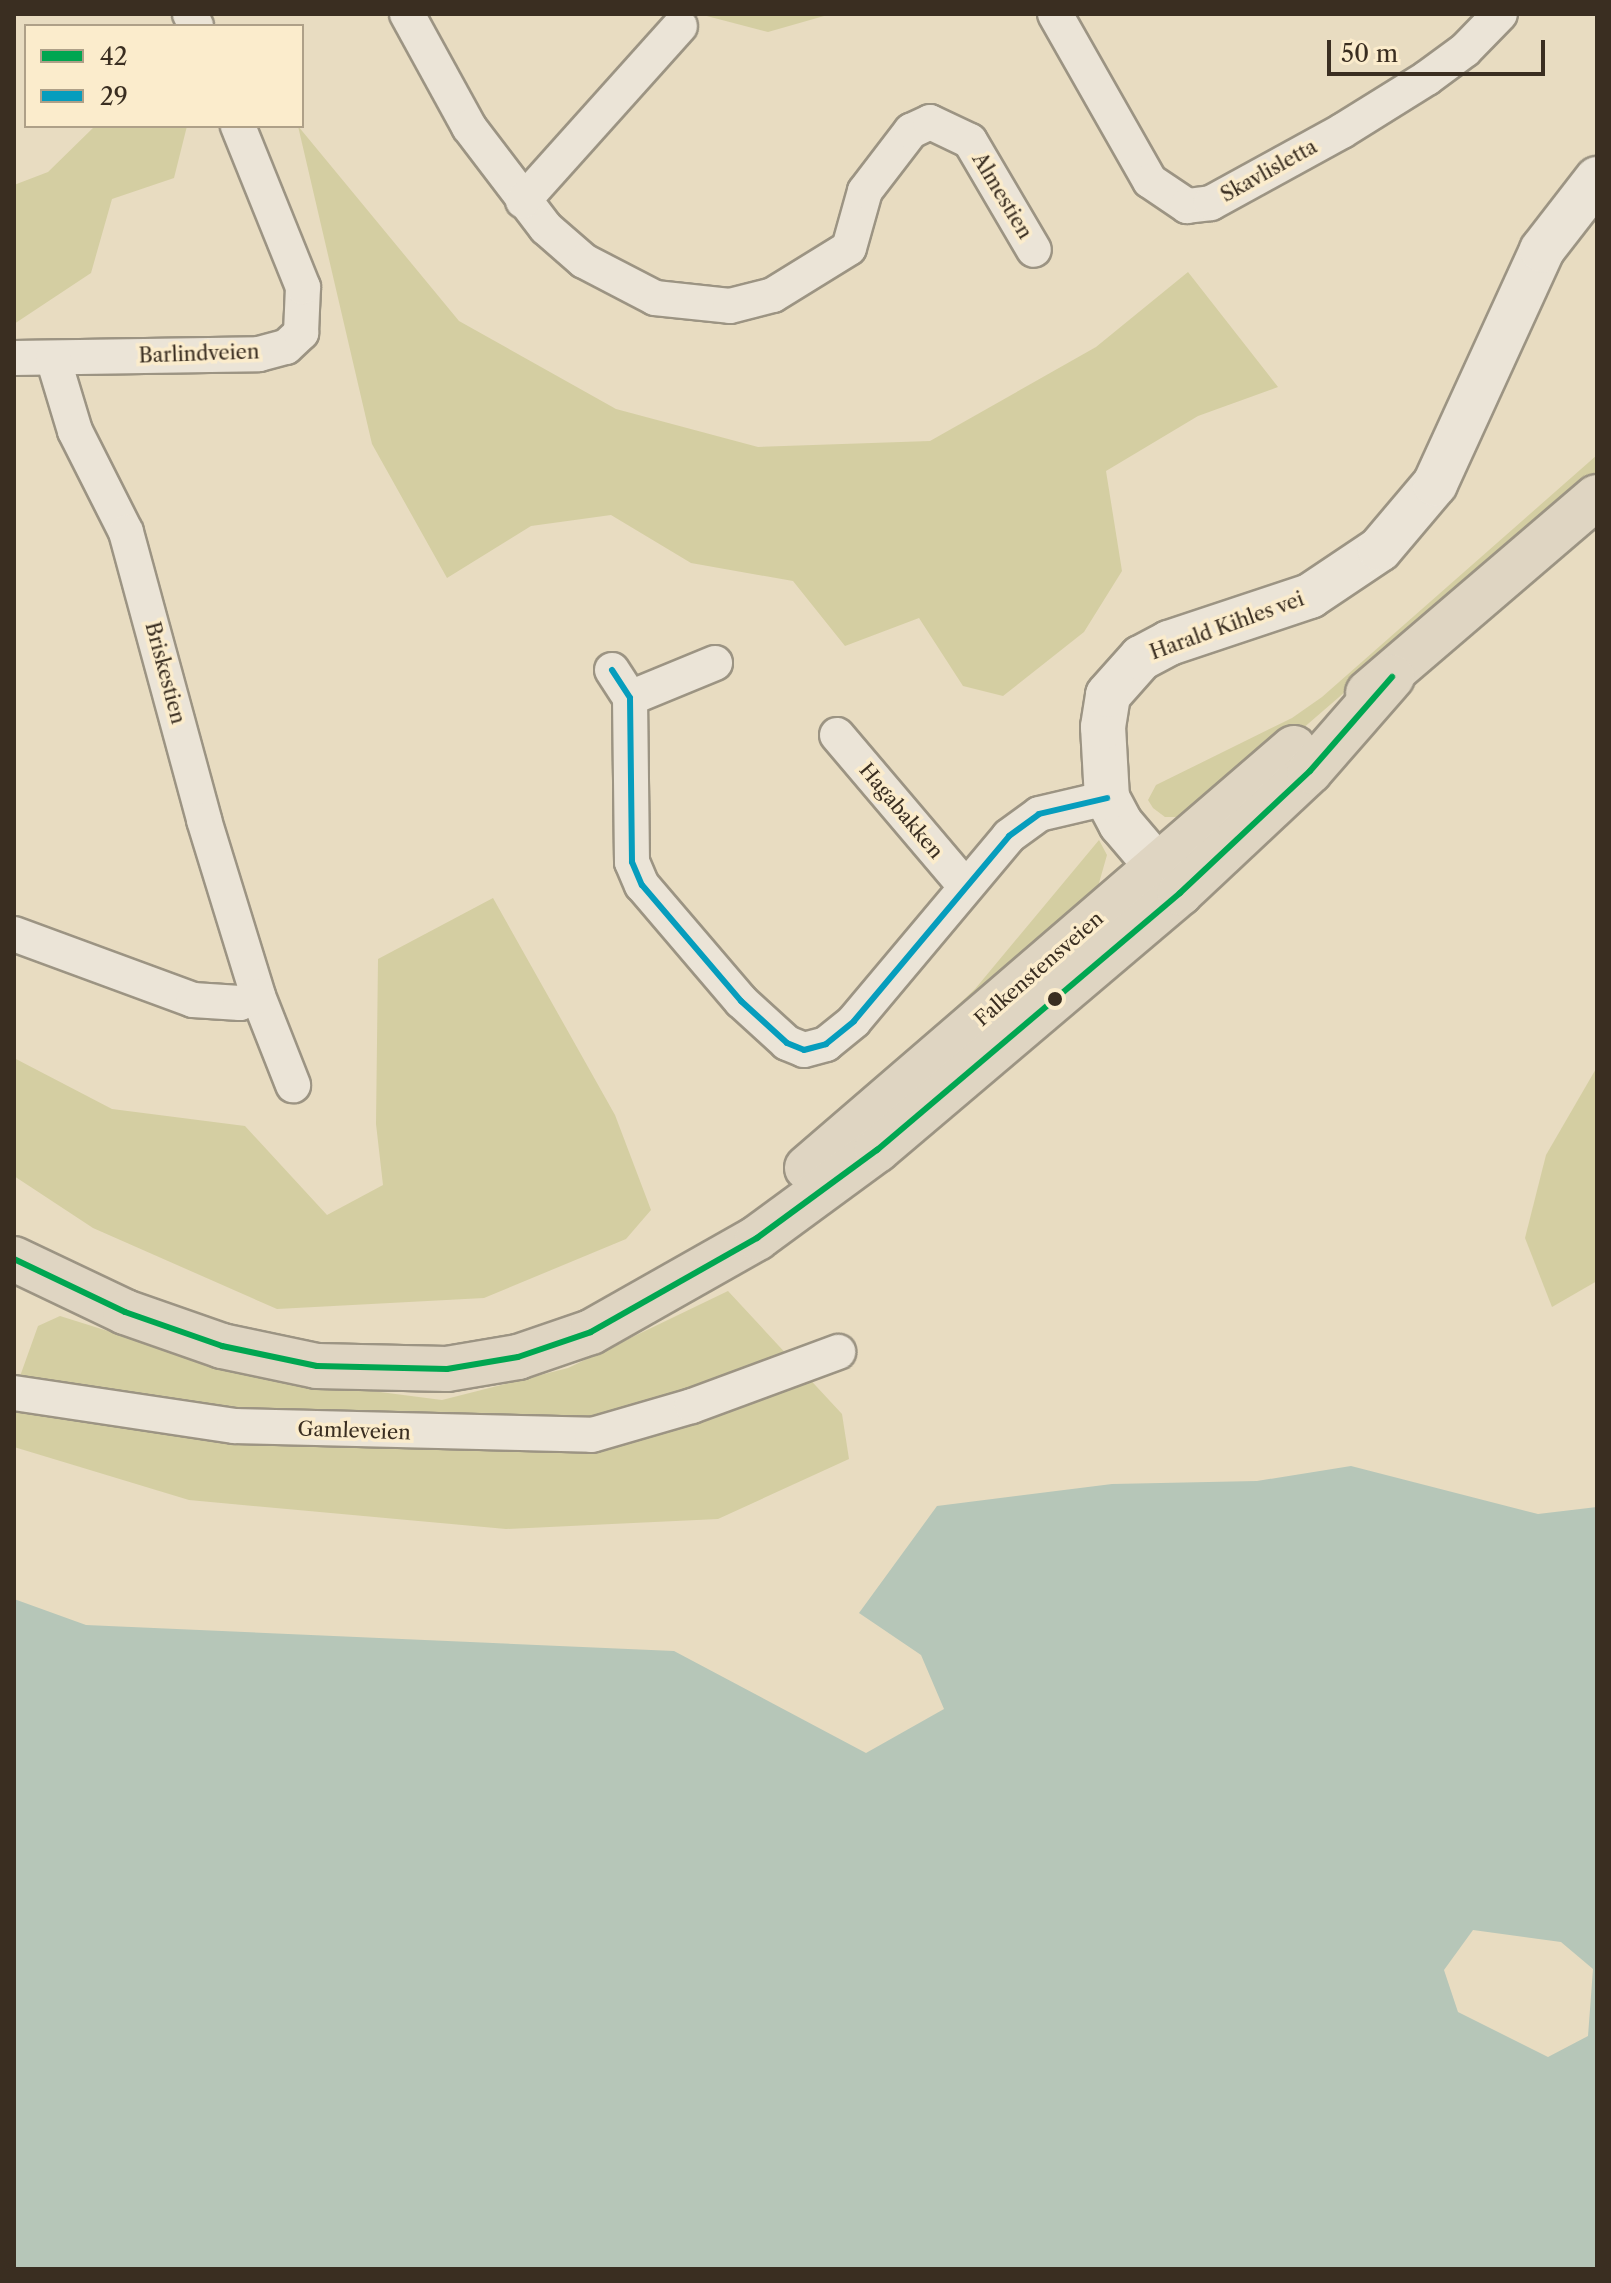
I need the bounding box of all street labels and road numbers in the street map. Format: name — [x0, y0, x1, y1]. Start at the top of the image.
street label: Skavlisletta — [1217, 135, 1321, 207]
street label: Almestien — [967, 149, 1037, 243]
street label: Barlindveien — [138, 340, 260, 368]
street label: Harald Kihles vei — [1146, 587, 1308, 665]
street label: Briskestien — [140, 619, 190, 727]
street label: Hagabakken — [854, 758, 948, 864]
street label: Falkenstensveien — [970, 907, 1108, 1031]
street label: Gamleveien — [297, 1417, 411, 1445]

